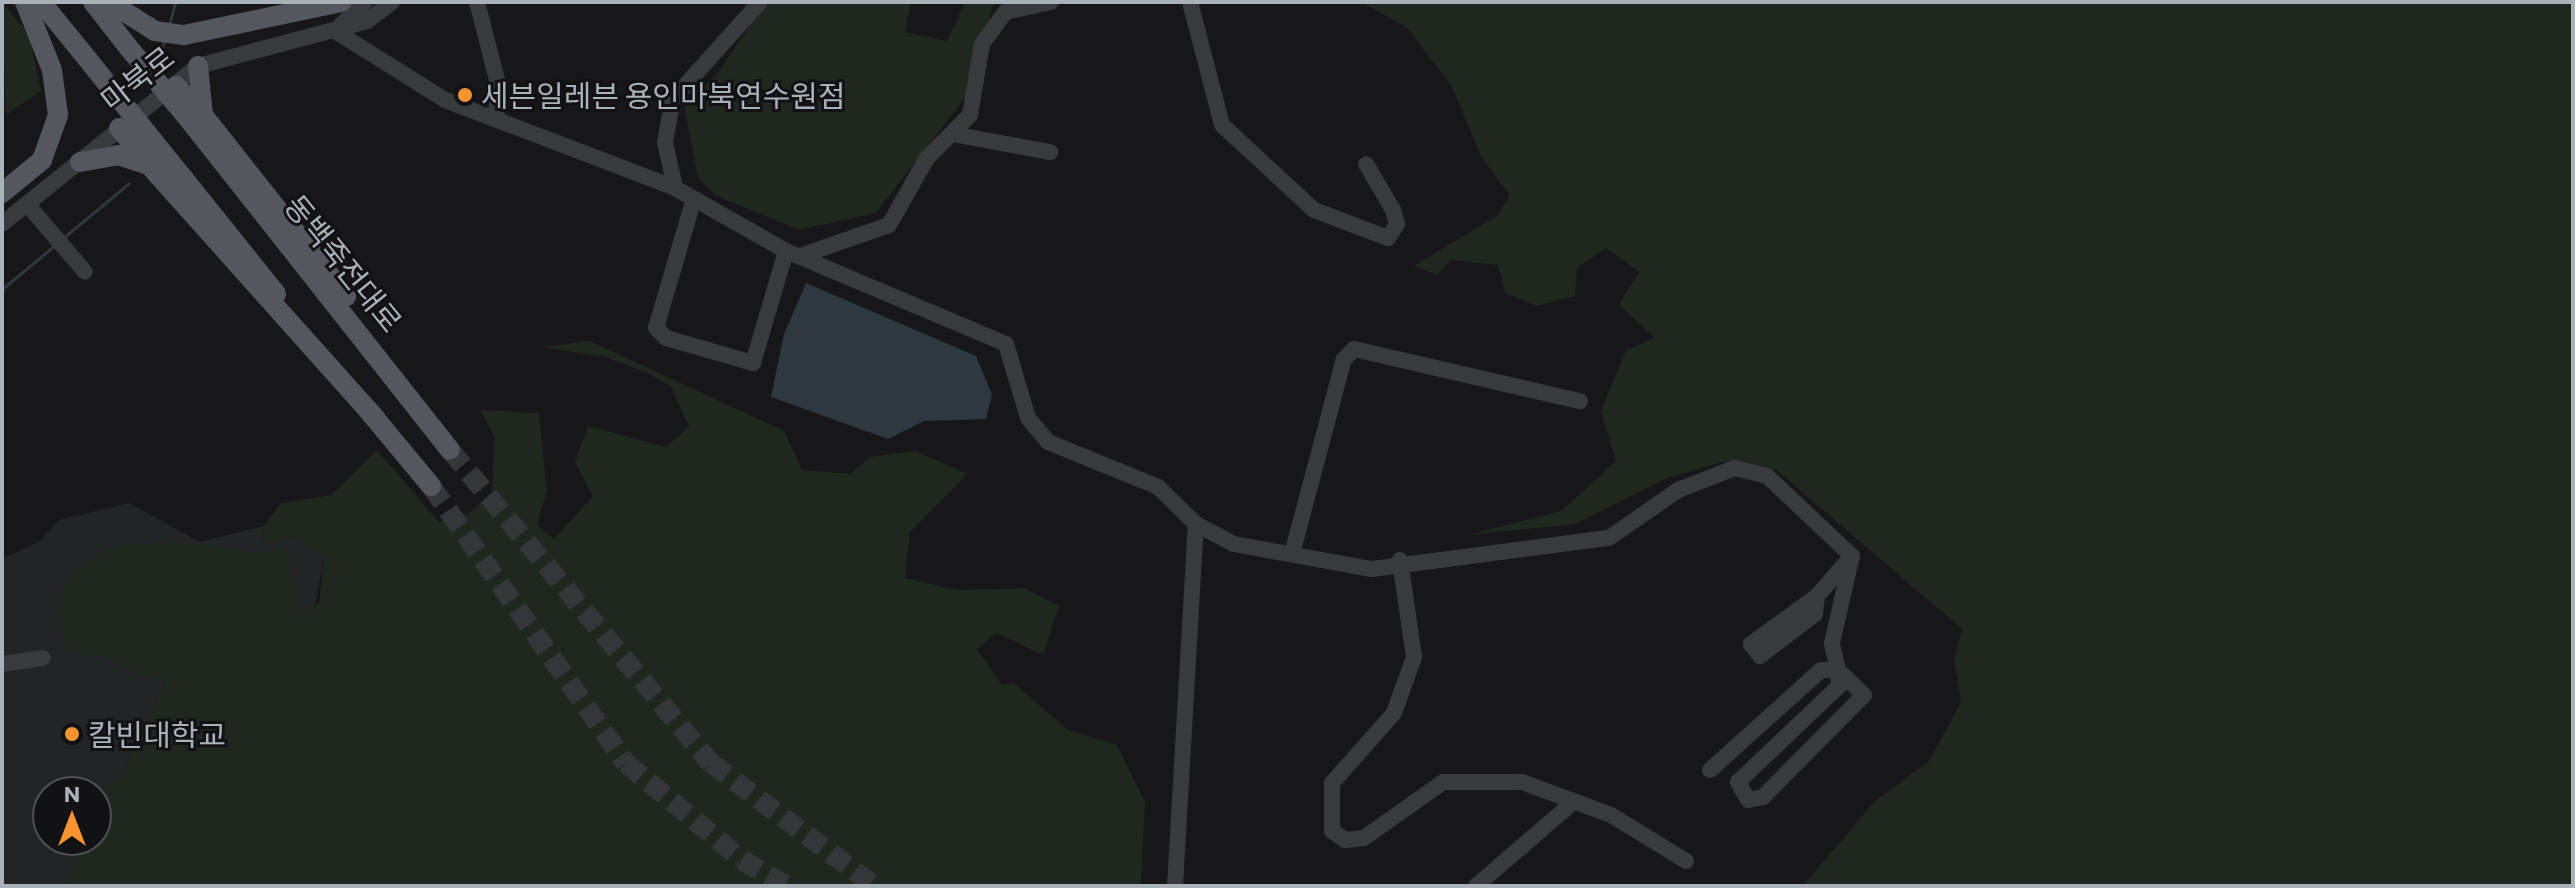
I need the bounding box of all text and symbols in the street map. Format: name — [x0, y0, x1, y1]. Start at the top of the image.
street label: 마북로 — [93, 38, 181, 118]
place label: 세븐일레븐 용인마북연수원점 — [481, 77, 846, 113]
marker: 세븐일레븐 용인마북연수원점 — [456, 86, 474, 104]
street label: 동백죽전대로 — [278, 187, 410, 339]
place label: 칼빈대학교 — [88, 716, 226, 752]
marker: 칼빈대학교 — [63, 725, 81, 743]
north arrow — [32, 776, 112, 856]
text: N — [64, 780, 80, 807]

